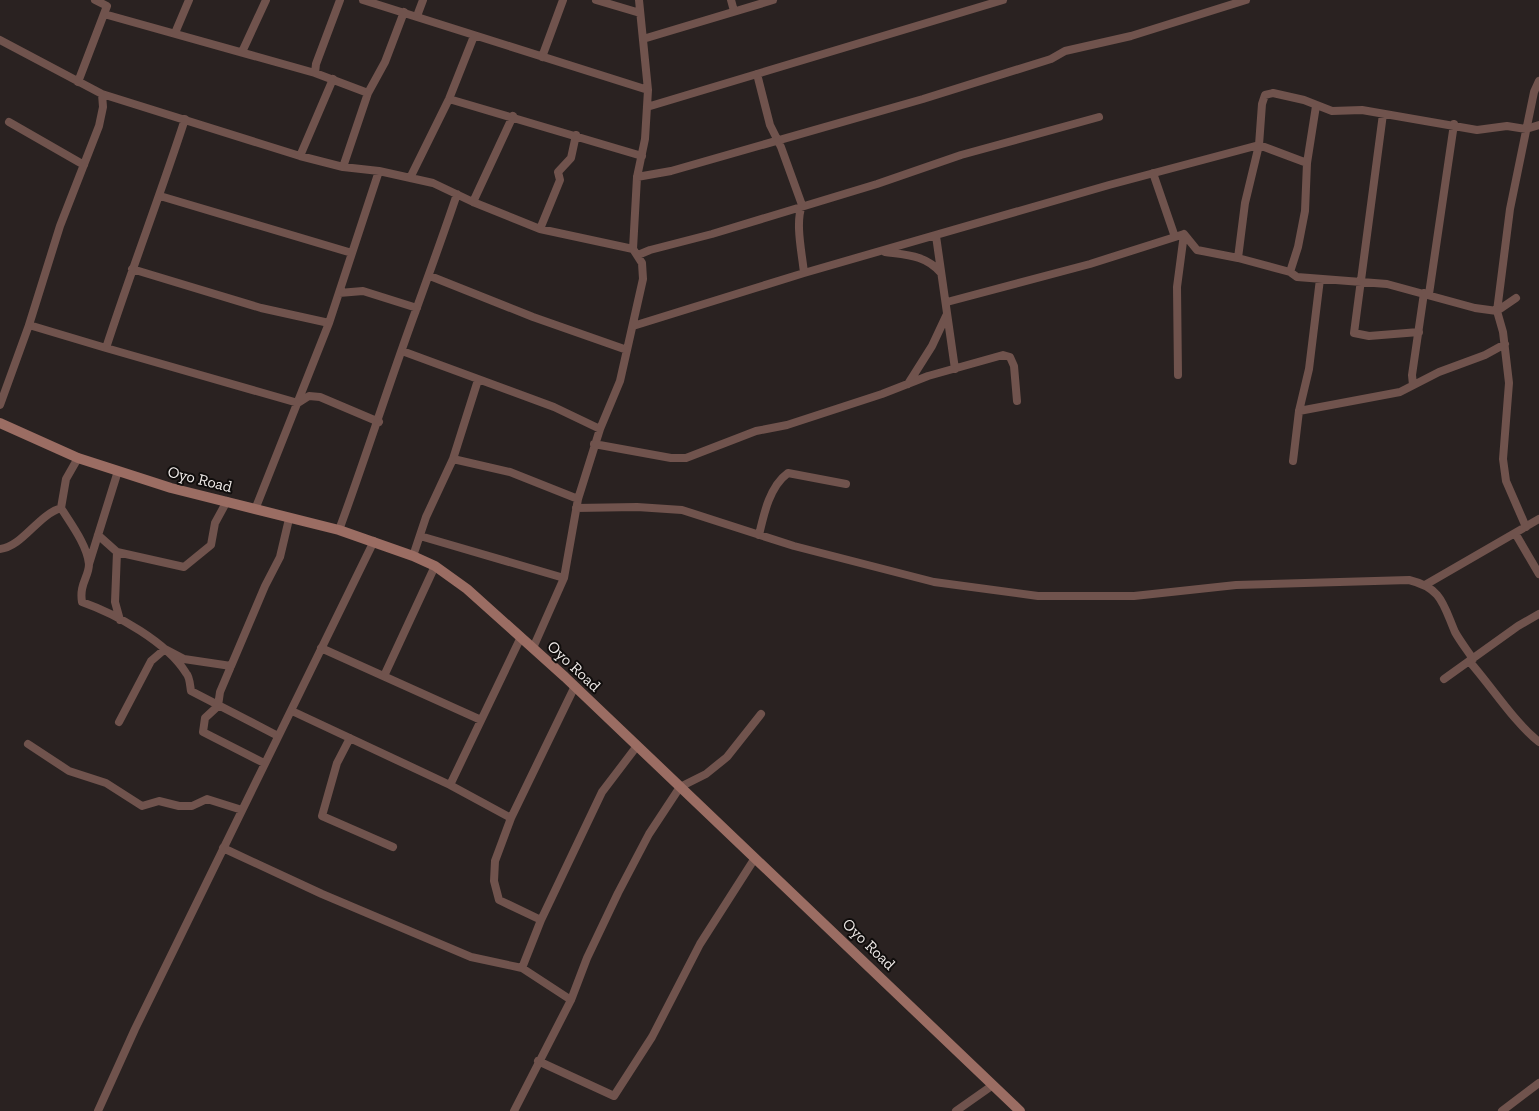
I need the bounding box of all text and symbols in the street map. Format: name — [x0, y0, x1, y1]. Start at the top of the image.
street label: Oyo Road — [166, 462, 234, 496]
street label: Oyo Road — [543, 637, 605, 696]
street label: Oyo Road — [839, 914, 899, 974]

